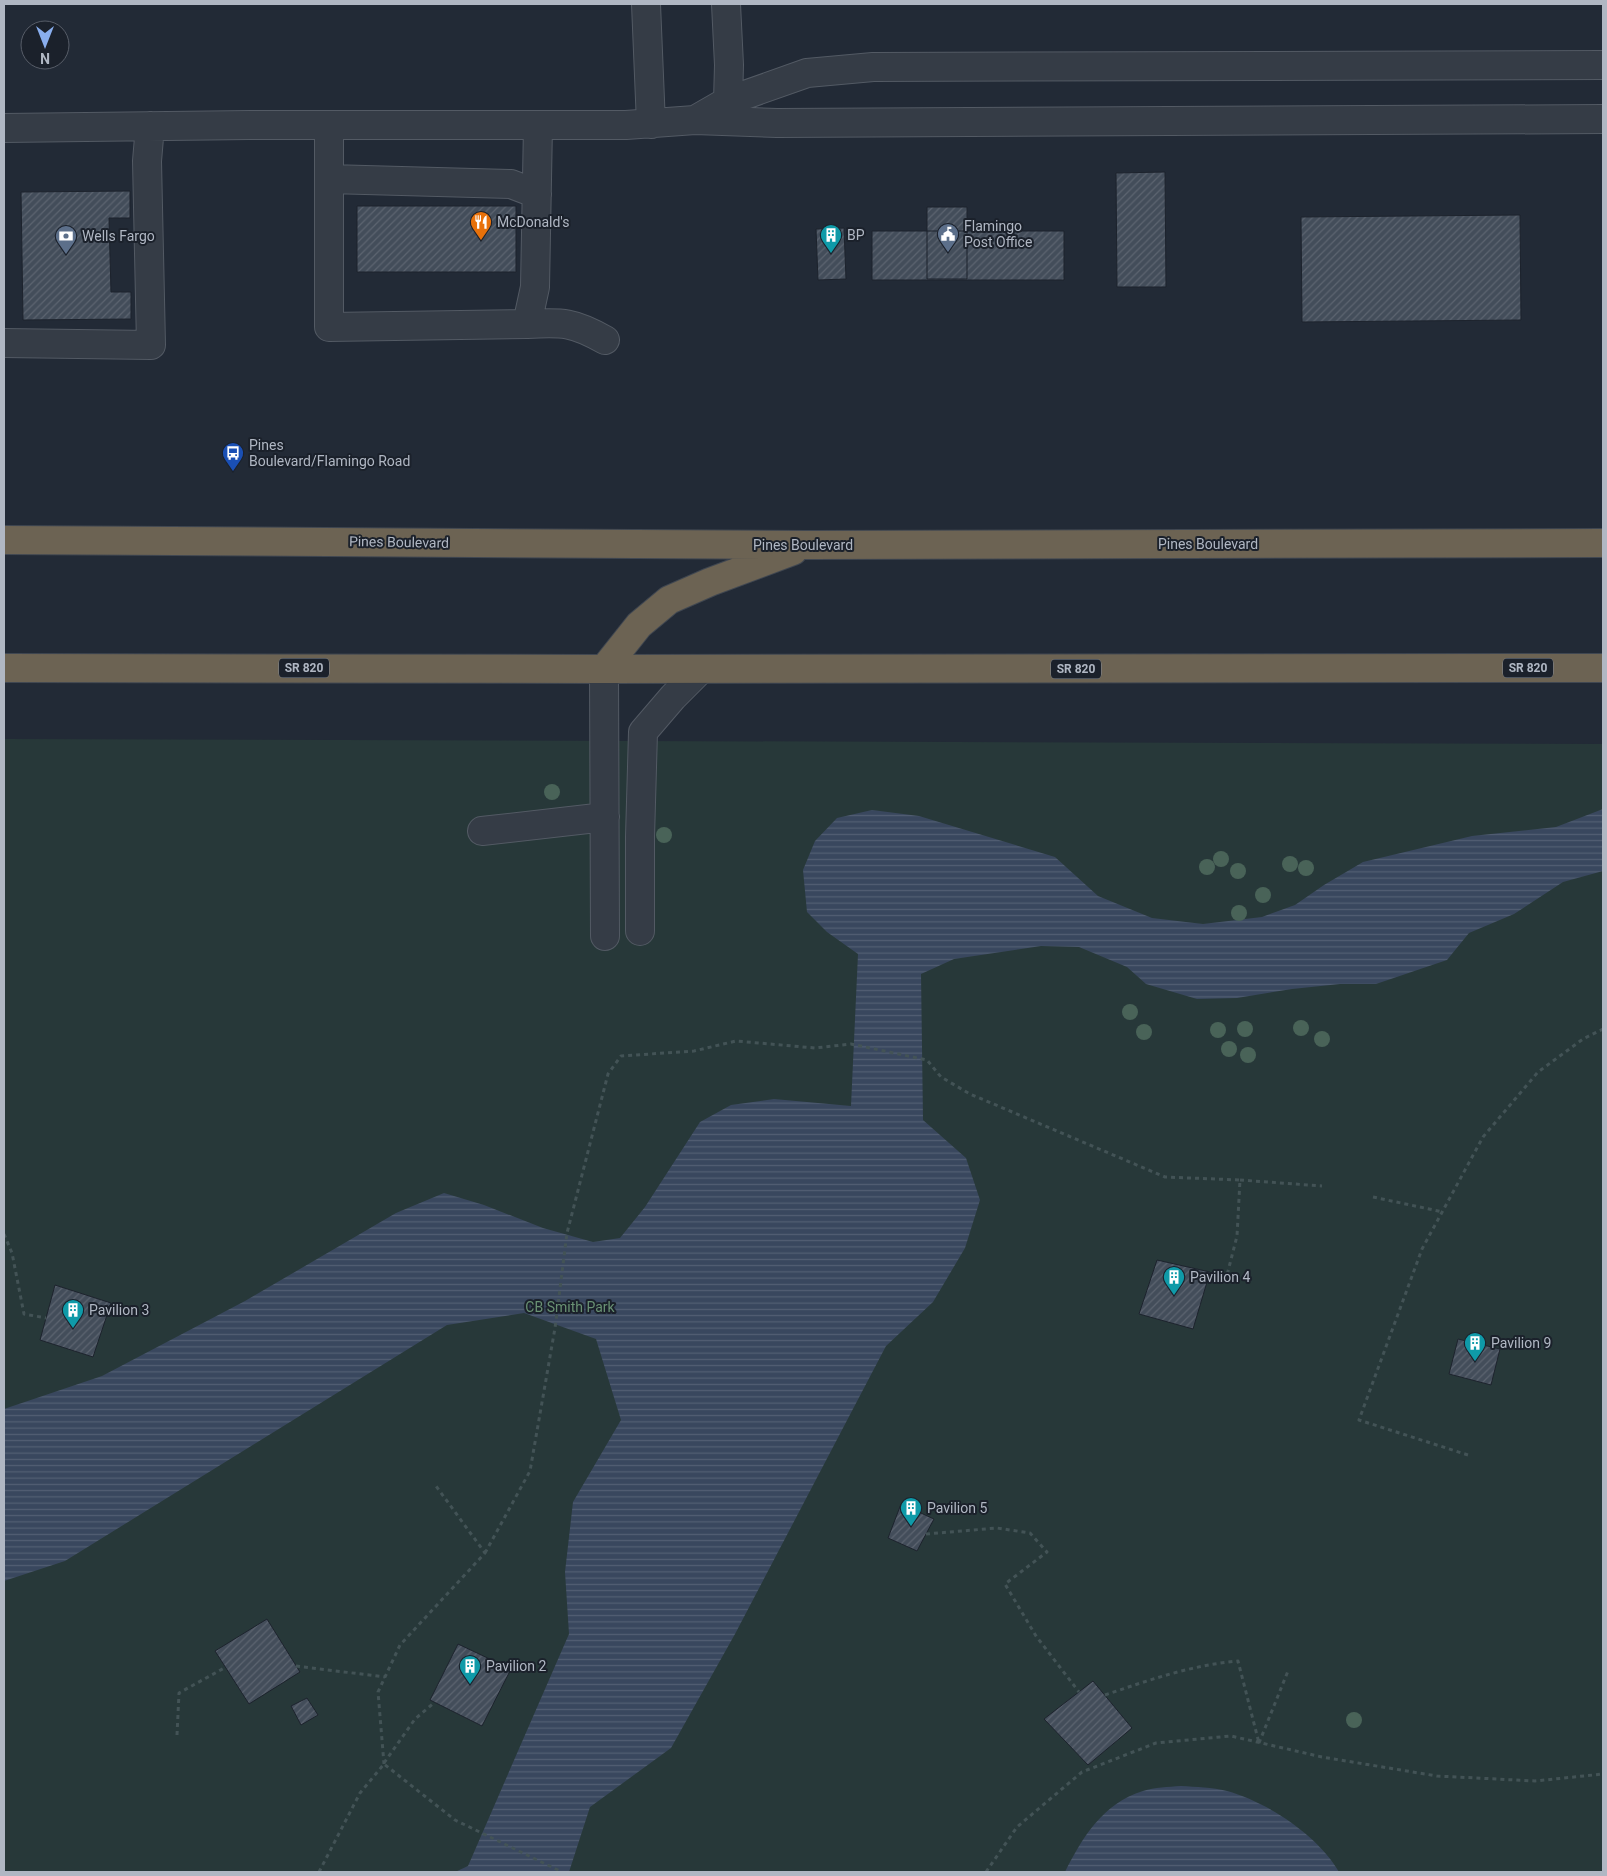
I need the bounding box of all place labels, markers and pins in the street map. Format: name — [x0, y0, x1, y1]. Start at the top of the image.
restaurant icon: McDonald's — [469, 210, 493, 241]
place label: McDonald's — [497, 214, 570, 230]
place label: Flamingo Post Office — [964, 218, 1032, 250]
public building icon: Flamingo Post Office — [936, 222, 960, 253]
building icon: BP — [819, 223, 843, 254]
bank icon: Wells Fargo — [54, 224, 78, 255]
place label: BP — [847, 227, 865, 243]
place label: Wells Fargo — [82, 228, 155, 244]
place label: Pines Boulevard/Flamingo Road — [249, 437, 410, 469]
bus stop icon: Pines Boulevard/Flamingo Road — [221, 441, 245, 472]
building icon: Pavilion 4 — [1162, 1265, 1186, 1296]
place label: Pavilion 4 — [1190, 1269, 1250, 1285]
building icon: Pavilion 3 — [61, 1298, 85, 1329]
place label: Pavilion 3 — [89, 1302, 149, 1318]
building icon: Pavilion 9 — [1463, 1331, 1487, 1362]
place label: Pavilion 9 — [1491, 1335, 1551, 1351]
building icon: Pavilion 5 — [899, 1496, 923, 1527]
place label: Pavilion 5 — [927, 1500, 987, 1516]
building icon: Pavilion 2 — [458, 1654, 482, 1685]
place label: Pavilion 2 — [486, 1658, 546, 1674]

